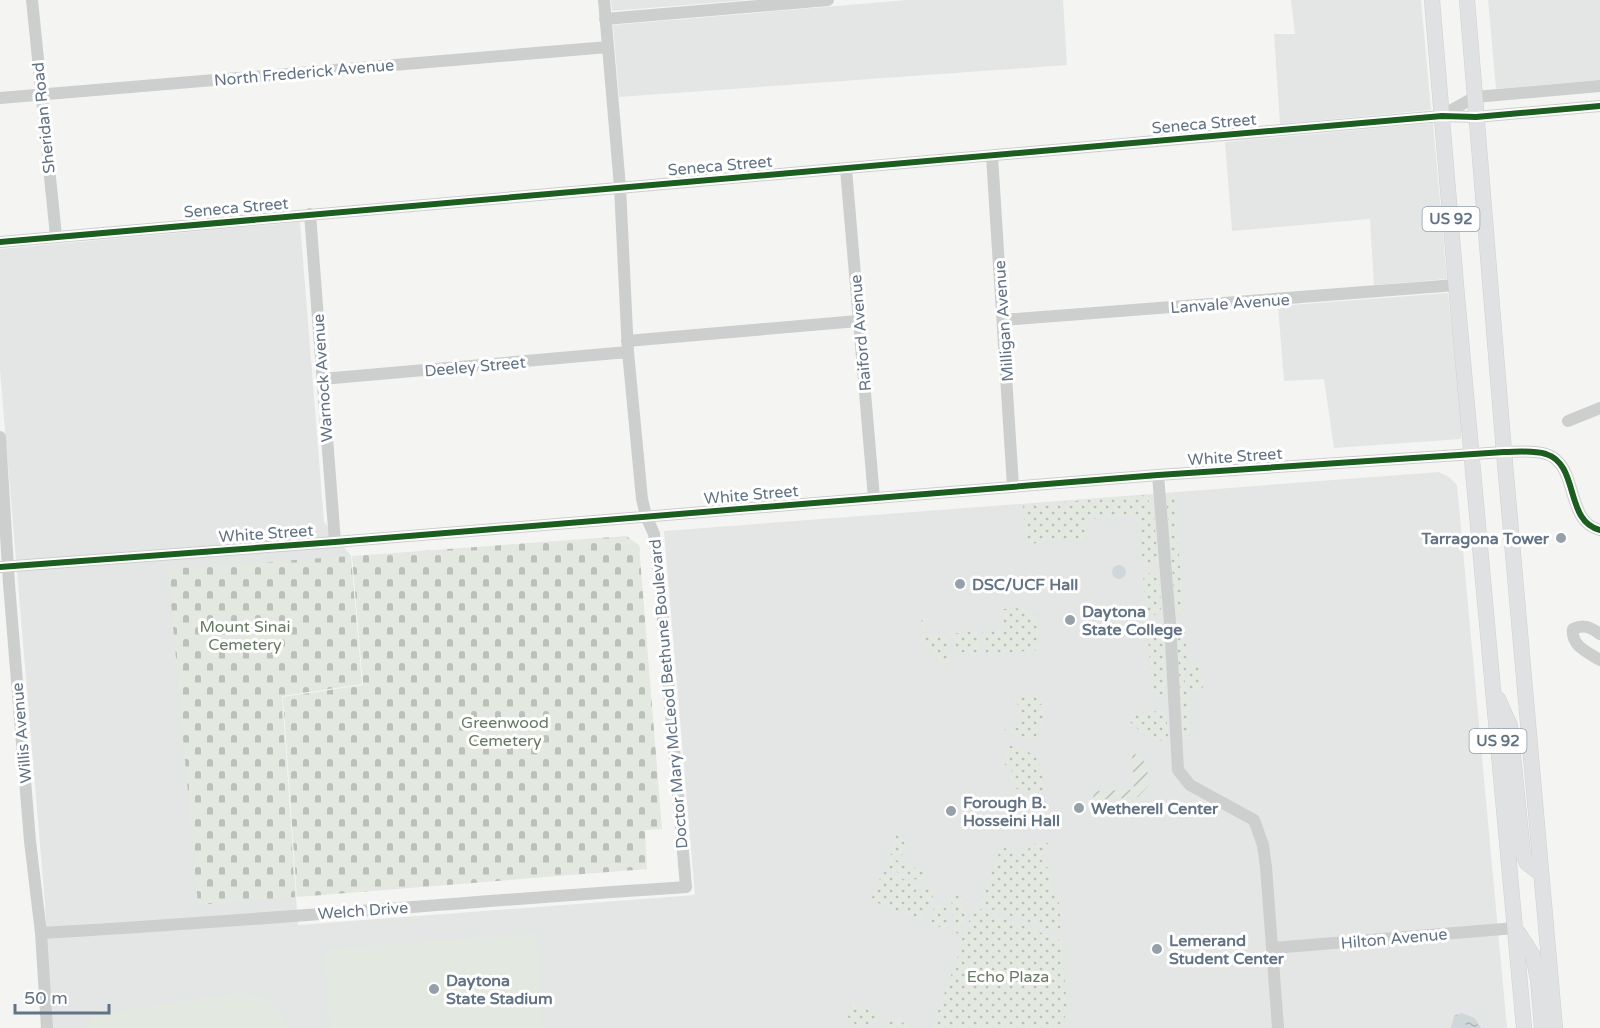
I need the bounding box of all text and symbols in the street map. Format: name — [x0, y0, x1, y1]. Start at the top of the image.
street label: North Frederick Avenue — [213, 55, 395, 91]
street label: Sheridan Road — [28, 61, 60, 175]
street label: Seneca Street — [1151, 109, 1257, 139]
street label: Seneca Street — [667, 151, 773, 181]
street label: Seneca Street — [183, 193, 289, 223]
road number: US 92 — [1422, 207, 1480, 231]
street label: Milligan Avenue — [990, 260, 1018, 382]
street label: Raiford Avenue — [846, 274, 876, 392]
street label: Lanvale Avenue — [1170, 290, 1290, 318]
street label: Warnock Avenue — [309, 313, 337, 443]
street label: Deeley Street — [424, 353, 526, 381]
street label: White Street — [1187, 444, 1283, 470]
street label: White Street — [703, 481, 799, 509]
street label: White Street — [218, 521, 314, 547]
place label: Tarragona Tower — [1420, 529, 1550, 549]
marker: Tarragona Tower — [1554, 531, 1568, 545]
street label: Doctor Mary McLeod Bethune Boulevard — [645, 538, 692, 850]
place label: DSC/UCF Hall — [972, 575, 1078, 595]
marker: DSC/UCF Hall — [953, 577, 967, 591]
place label: Daytona State College — [1082, 602, 1182, 640]
marker: Daytona State College — [1063, 613, 1077, 627]
park label: Mount Sinai Cemetery — [200, 617, 290, 655]
street label: Willis Avenue — [8, 682, 36, 784]
park label: Greenwood Cemetery — [461, 713, 549, 751]
road number: US 92 — [1470, 729, 1526, 753]
place label: Forough B. Hosseini Hall — [963, 793, 1060, 831]
place label: Wetherell Center — [1091, 799, 1219, 819]
marker: Wetherell Center — [1072, 801, 1086, 815]
marker: Forough B. Hosseini Hall — [944, 804, 958, 818]
street label: Welch Drive — [317, 898, 409, 924]
street label: Hilton Avenue — [1340, 924, 1448, 954]
place label: Lemerand Student Center — [1169, 931, 1285, 969]
marker: Lemerand Student Center — [1150, 942, 1164, 956]
park label: Echo Plaza — [967, 967, 1049, 987]
place label: Daytona State Stadium — [446, 971, 553, 1009]
scale bar — [15, 977, 110, 1015]
marker: Daytona State Stadium — [427, 982, 441, 996]
text: 50 m — [24, 987, 68, 1009]

